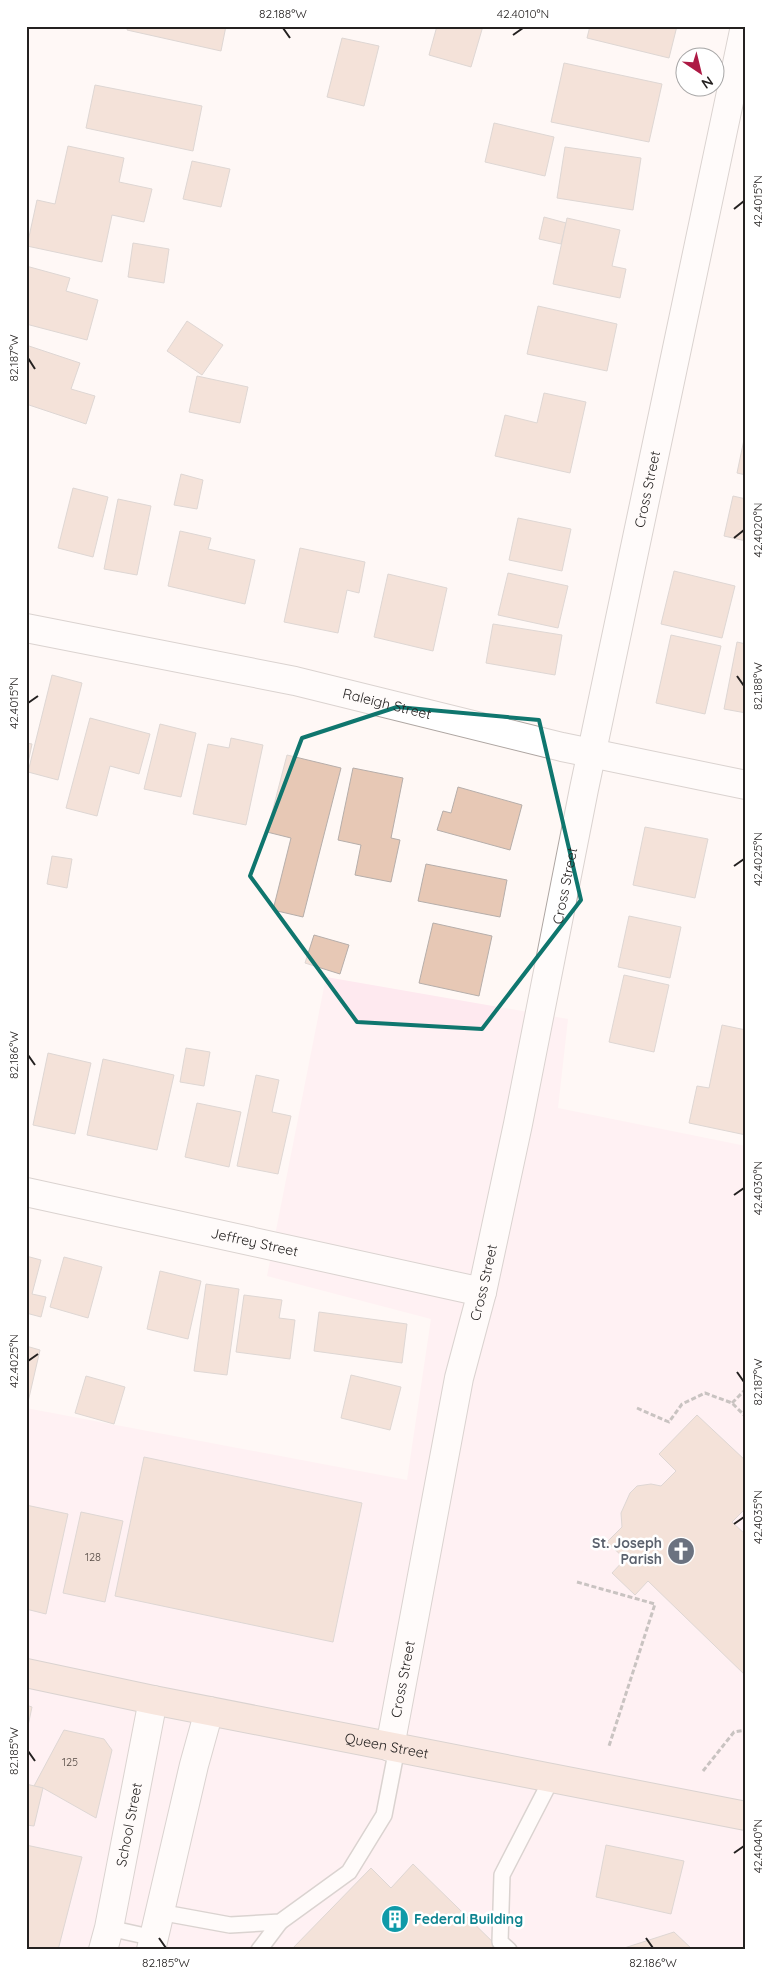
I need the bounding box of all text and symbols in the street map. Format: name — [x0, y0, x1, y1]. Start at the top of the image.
text: 82.188°W — [259, 6, 307, 21]
text: 42.4010°N — [497, 6, 549, 21]
north arrow — [674, 48, 724, 98]
text: N — [698, 72, 717, 93]
text: 42.4015°N — [750, 175, 765, 227]
text: 82.187°W — [6, 334, 21, 382]
street label: Cross Street — [630, 449, 664, 529]
text: 42.4020°N — [750, 503, 765, 557]
text: 82.188°W — [750, 662, 765, 710]
text: 42.4015°N — [6, 677, 21, 729]
street label: Raleigh Street — [341, 684, 434, 723]
text: 42.4025°N — [750, 832, 765, 886]
street label: Cross Street — [549, 846, 581, 926]
text: 82.186°W — [6, 1031, 21, 1079]
text: 42.4030°N — [750, 1161, 765, 1215]
street label: Jeffrey Street — [209, 1224, 300, 1261]
street label: Cross Street — [466, 1242, 501, 1323]
text: 42.4025°N — [6, 1334, 21, 1388]
text: 82.187°W — [750, 1358, 765, 1406]
text: 42.4035°N — [750, 1490, 765, 1544]
place label: St. Joseph Parish — [592, 1534, 662, 1568]
church icon: St. Joseph Parish — [666, 1536, 696, 1566]
house number: 128 — [85, 1550, 101, 1564]
street label: Cross Street — [387, 1639, 419, 1719]
text: 82.185°W — [6, 1727, 21, 1775]
street label: Queen Street — [343, 1729, 430, 1763]
house number: 125 — [62, 1755, 78, 1769]
street label: School Street — [112, 1781, 146, 1868]
text: 42.4040°N — [750, 1819, 765, 1873]
building icon: Federal Building — [380, 1904, 410, 1934]
place label: Federal Building — [414, 1910, 523, 1928]
text: 82.185°W — [142, 1955, 190, 1970]
text: 82.186°W — [629, 1955, 677, 1970]

